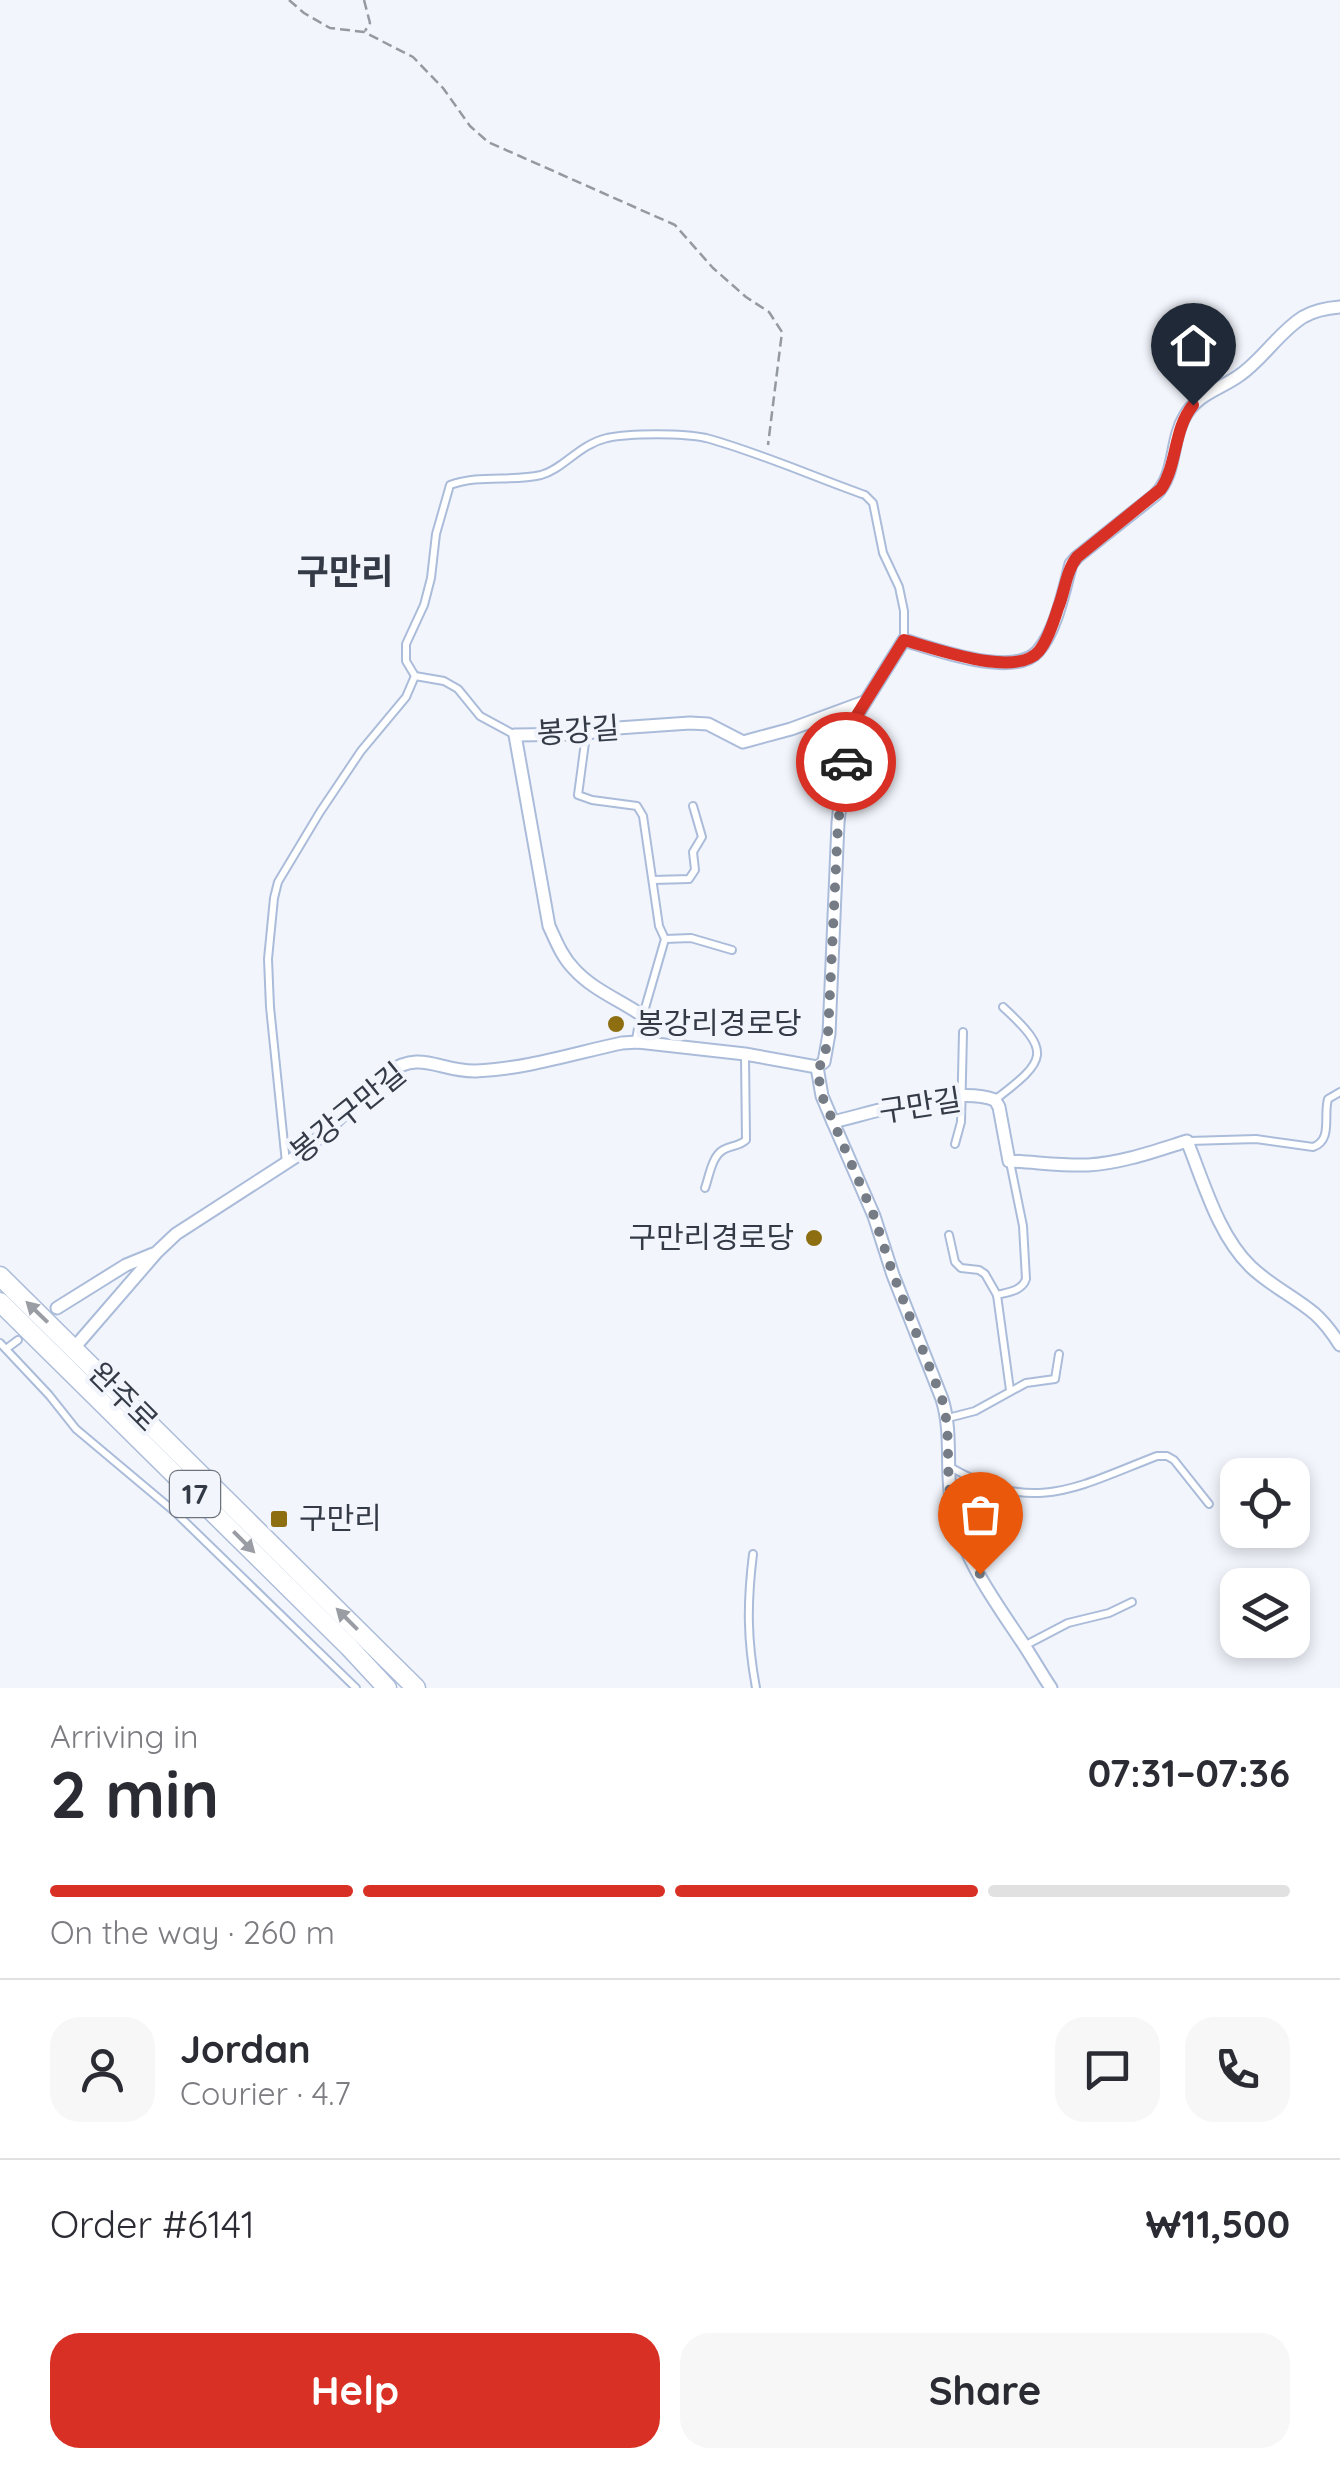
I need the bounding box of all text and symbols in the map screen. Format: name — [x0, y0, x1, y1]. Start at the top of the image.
pin — [1151, 303, 1236, 406]
icon: home — [1166, 318, 1221, 373]
district label: 구만리 — [297, 549, 393, 593]
street label: 봉강길 — [535, 708, 621, 752]
courier — [796, 712, 896, 812]
icon: car — [819, 735, 874, 790]
place label: 봉강리경로당 — [636, 1004, 802, 1042]
marker: 봉강리경로당 — [605, 1013, 627, 1035]
street label: 봉강구만길 — [282, 1054, 413, 1170]
street label: 구만길 — [876, 1080, 964, 1130]
place label: 구만리경로당 — [628, 1218, 794, 1256]
marker: 구만리경로당 — [803, 1227, 825, 1249]
one-way arrow — [26, 1301, 50, 1324]
street label: 완주로 — [81, 1354, 166, 1439]
map controls — [1220, 1458, 1310, 1658]
button: locate — [1220, 1458, 1310, 1548]
road number: 17 — [170, 1471, 220, 1517]
pin — [938, 1472, 1023, 1575]
icon: bag — [953, 1487, 1008, 1542]
place label: 구만리 — [299, 1499, 382, 1537]
marker: 구만리 — [268, 1508, 290, 1530]
one-way arrow — [231, 1530, 255, 1554]
button: layers — [1220, 1568, 1310, 1658]
one-way arrow — [336, 1608, 360, 1631]
text: Arriving in — [50, 1716, 199, 1756]
text: 07:31–07:36 — [1088, 1749, 1290, 1797]
text: 2 min — [50, 1753, 219, 1834]
text: On the way · 260 m — [50, 1912, 335, 1952]
button: person — [50, 2017, 155, 2122]
button: chat — [1055, 2017, 1160, 2122]
button: phone — [1185, 2017, 1290, 2122]
text: Jordan — [180, 2025, 311, 2073]
text: Courier · 4.7 — [180, 2073, 351, 2113]
text: Order #6141 — [50, 2200, 255, 2248]
text: ₩11,500 — [1146, 2200, 1290, 2248]
button: Help — [50, 2333, 660, 2448]
button: Share — [680, 2333, 1290, 2448]

